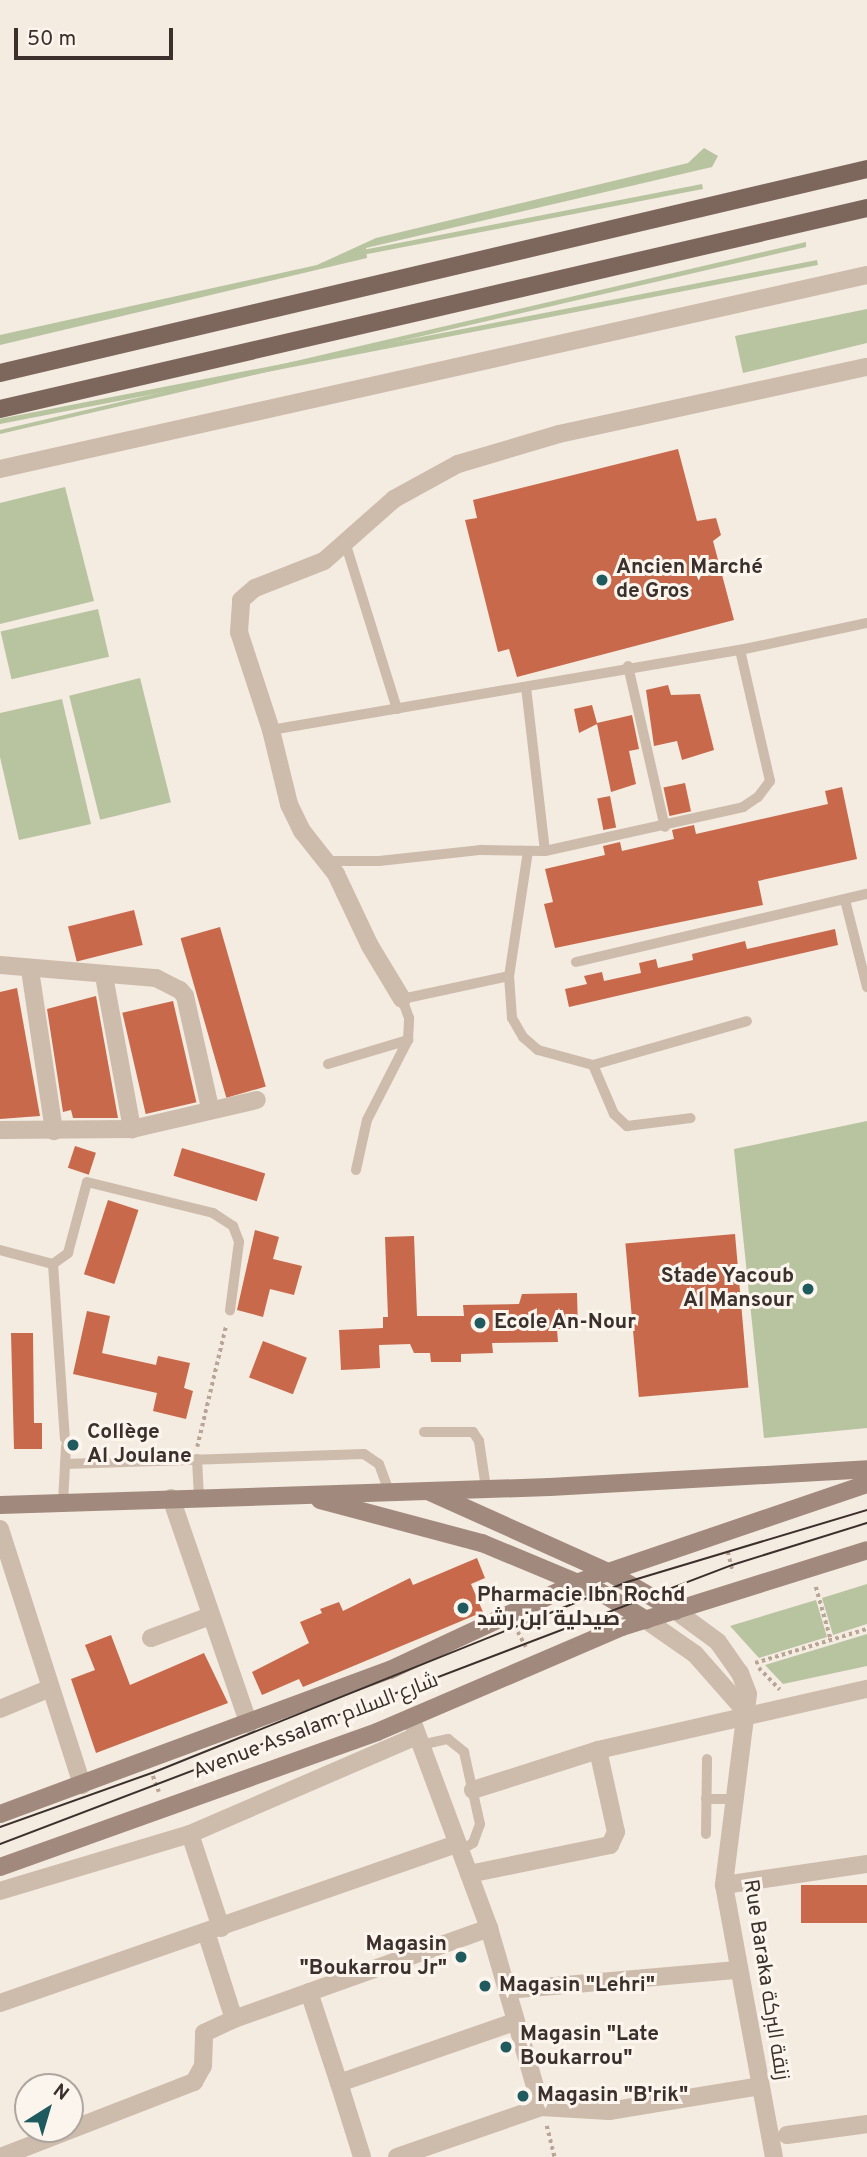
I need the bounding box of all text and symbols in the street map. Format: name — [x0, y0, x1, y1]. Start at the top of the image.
scale bar — [18, 14, 177, 58]
text: 50 m — [27, 26, 76, 53]
place label: Ancien Marché de Gros — [616, 555, 763, 605]
marker: Ancien Marché de Gros — [594, 572, 610, 588]
place label: Stade Yacoub Al Mansour — [660, 1264, 794, 1314]
marker: Stade Yacoub Al Mansour — [800, 1281, 816, 1297]
place label: Ecole An-Nour — [494, 1310, 637, 1336]
marker: Ecole An-Nour — [472, 1315, 488, 1331]
place label: Collège Al Joulane — [87, 1420, 192, 1470]
marker: Collège Al Joulane — [65, 1437, 81, 1453]
place label: Pharmacie Ibn Rochd صيدلية ابن رشد — [477, 1583, 685, 1633]
marker: Pharmacie Ibn Rochd صيدلية ابن رشد — [455, 1600, 471, 1616]
street label: Avenue Assalam شارع السلام — [189, 1668, 443, 1786]
street label: Rue Baraka زنقة البركة — [737, 1878, 793, 2082]
place label: Magasin "Boukarrou Jr" — [299, 1932, 447, 1982]
marker: Magasin "Boukarrou Jr" — [453, 1949, 469, 1965]
place label: Magasin "Lehri" — [499, 1973, 655, 1999]
marker: Magasin "Lehri" — [477, 1978, 493, 1994]
place label: Magasin "Late Boukarrou" — [520, 2022, 659, 2072]
marker: Magasin "Late Boukarrou" — [498, 2039, 514, 2055]
north arrow — [14, 2073, 84, 2143]
text: N — [48, 2079, 73, 2107]
place label: Magasin "B'rik" — [537, 2083, 688, 2109]
marker: Magasin "B'rik" — [515, 2088, 531, 2104]

